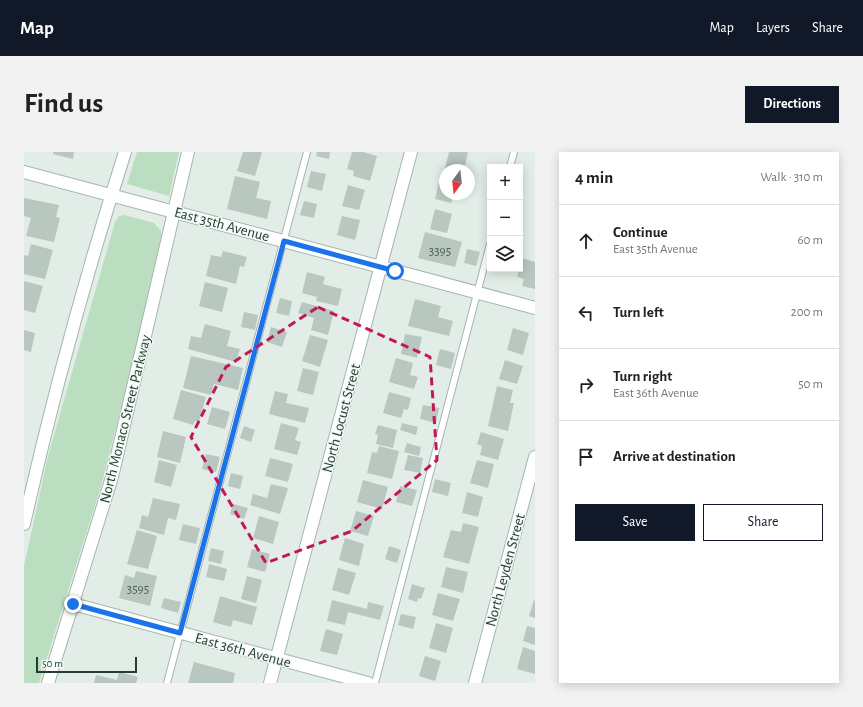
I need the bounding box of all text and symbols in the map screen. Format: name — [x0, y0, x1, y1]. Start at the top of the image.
text: Map — [20, 19, 54, 38]
text: Map — [709, 21, 734, 35]
text: Layers — [756, 21, 790, 35]
text: Share — [812, 21, 843, 35]
button: Directions — [745, 86, 839, 123]
text: Find us — [24, 90, 103, 118]
north arrow — [439, 164, 475, 200]
map controls — [487, 164, 523, 272]
button: + — [487, 164, 523, 200]
text: 4 min — [575, 169, 613, 186]
text: Walk · 310 m — [760, 171, 823, 184]
button: − — [487, 200, 523, 236]
street label: East 35th Avenue — [173, 205, 271, 244]
text: Continue — [613, 225, 668, 240]
icon: ahead — [575, 230, 597, 252]
text: 60 m — [797, 234, 823, 247]
button: layers — [487, 236, 523, 272]
text: East 35th Avenue — [613, 243, 698, 256]
house number: 3395 — [429, 245, 451, 258]
route start — [386, 262, 404, 280]
icon: left — [575, 302, 597, 324]
text: Turn left — [613, 305, 664, 320]
text: 200 m — [791, 306, 823, 319]
street label: North Monaco Street Parkway — [97, 333, 154, 505]
street label: North Locust Street — [320, 362, 363, 474]
text: Turn right — [613, 369, 672, 384]
icon: right — [575, 374, 597, 396]
text: 50 m — [798, 378, 823, 391]
text: East 36th Avenue — [613, 387, 699, 400]
icon: arrive — [575, 446, 597, 468]
text: Arrive at destination — [613, 449, 736, 464]
button: Save — [575, 504, 695, 541]
button: Share — [703, 504, 823, 541]
street label: North Leyden Street — [483, 512, 528, 628]
house number: 3595 — [127, 583, 149, 596]
route end — [64, 595, 82, 613]
street label: East 36th Avenue — [193, 630, 293, 671]
scale bar — [36, 655, 137, 674]
text: 50 m — [42, 658, 63, 669]

